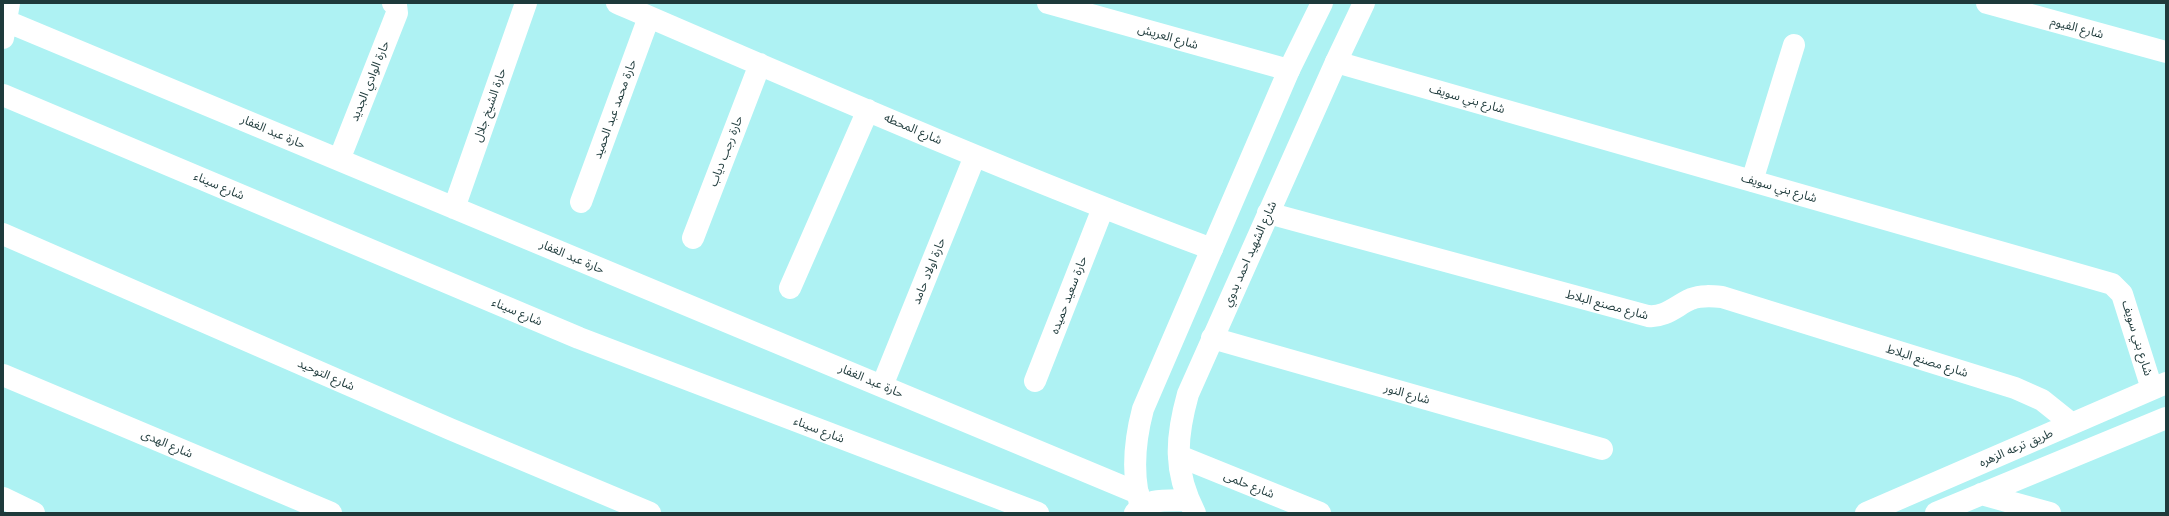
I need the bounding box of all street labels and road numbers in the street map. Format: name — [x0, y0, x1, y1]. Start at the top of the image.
street label: شارع الفيوم — [2049, 14, 2105, 42]
street label: شارع العريش — [1136, 22, 1200, 52]
street label: حارة الوادي الجديد — [347, 39, 393, 123]
street label: حارة محمد عبد الحميد — [590, 57, 640, 161]
street label: حارة الشيخ جلال — [471, 66, 509, 144]
street label: شارع بني سويف — [1427, 81, 1507, 117]
street label: شارع المحطه — [882, 110, 944, 148]
street label: حارة عبد الغفار — [239, 112, 307, 152]
street label: حارة رجب دياب — [706, 113, 746, 189]
street label: شارع سيناء — [192, 169, 246, 203]
street label: شارع بني سويف — [1739, 170, 1819, 206]
street label: شارع الشهيد احمد بدوي — [1220, 199, 1280, 309]
street label: حارة اولاد حامد — [909, 236, 949, 306]
street label: حارة عبد الغفار — [538, 237, 606, 277]
street label: حارة سعيد حميده — [1048, 254, 1090, 336]
street label: شارع مصنع البلاط — [1564, 287, 1650, 323]
street label: شارع سيناء — [490, 295, 544, 329]
street label: شارع بني سويف — [2119, 299, 2155, 377]
street label: شارع مصنع البلاط — [1884, 342, 1970, 380]
street label: شارع التوحيد — [295, 356, 357, 394]
street label: حارة عبد الغفار — [837, 361, 905, 401]
street label: شارع النور — [1382, 381, 1432, 407]
street label: شارع سيناء — [792, 414, 846, 446]
street label: طريق ترعه الزهره — [1977, 426, 2055, 470]
street label: شارع الهدى — [139, 427, 195, 461]
street label: شارع حلمى — [1222, 468, 1276, 502]

